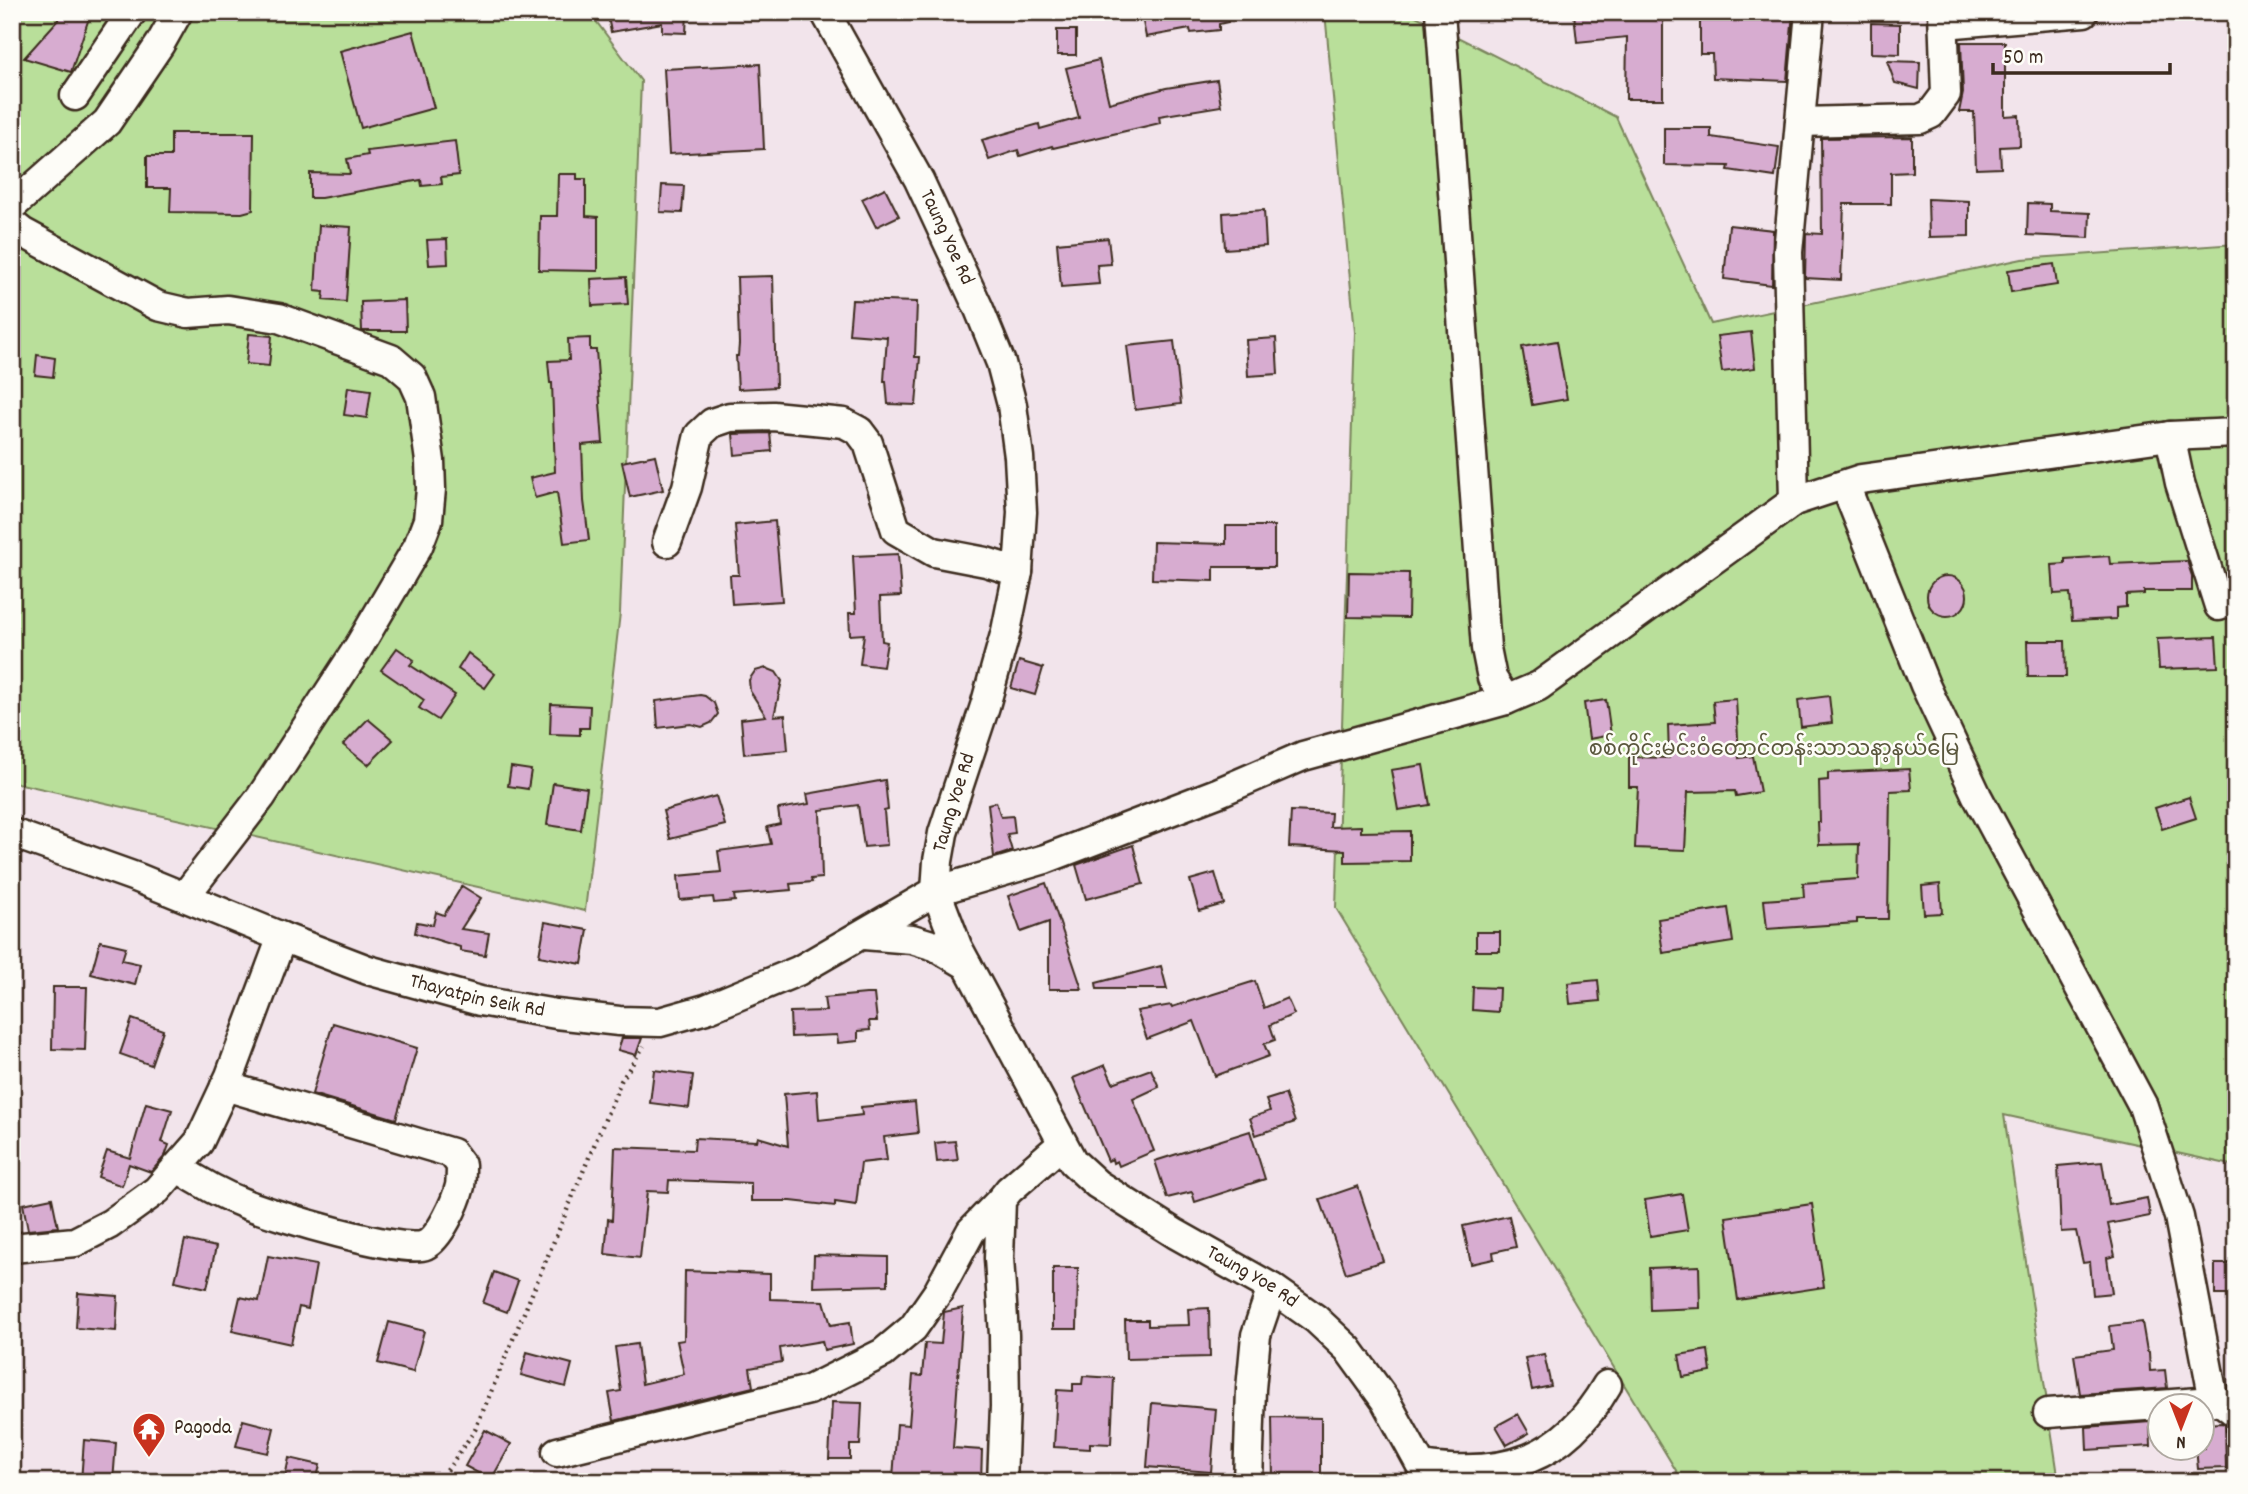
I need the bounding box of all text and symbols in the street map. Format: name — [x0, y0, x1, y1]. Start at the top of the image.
scale bar — [1993, 32, 2169, 76]
text: 50 m — [2003, 44, 2043, 74]
street label: Taung Yoe Rd — [911, 185, 981, 290]
park label: စစ်ကိုင်းမင်းဝံတောင်တန်းသာသနာ့နယ်မြေ — [1589, 732, 1959, 766]
street label: Taung Yoe Rd — [926, 750, 984, 856]
street label: Thayatpin Seik Rd — [406, 967, 547, 1027]
street label: Taung Yoe Rd — [1200, 1239, 1304, 1317]
north arrow — [2146, 1392, 2216, 1462]
temple icon: Pagoda — [130, 1410, 168, 1459]
place label: Pagoda — [174, 1414, 233, 1444]
text: N — [2176, 1427, 2186, 1454]

